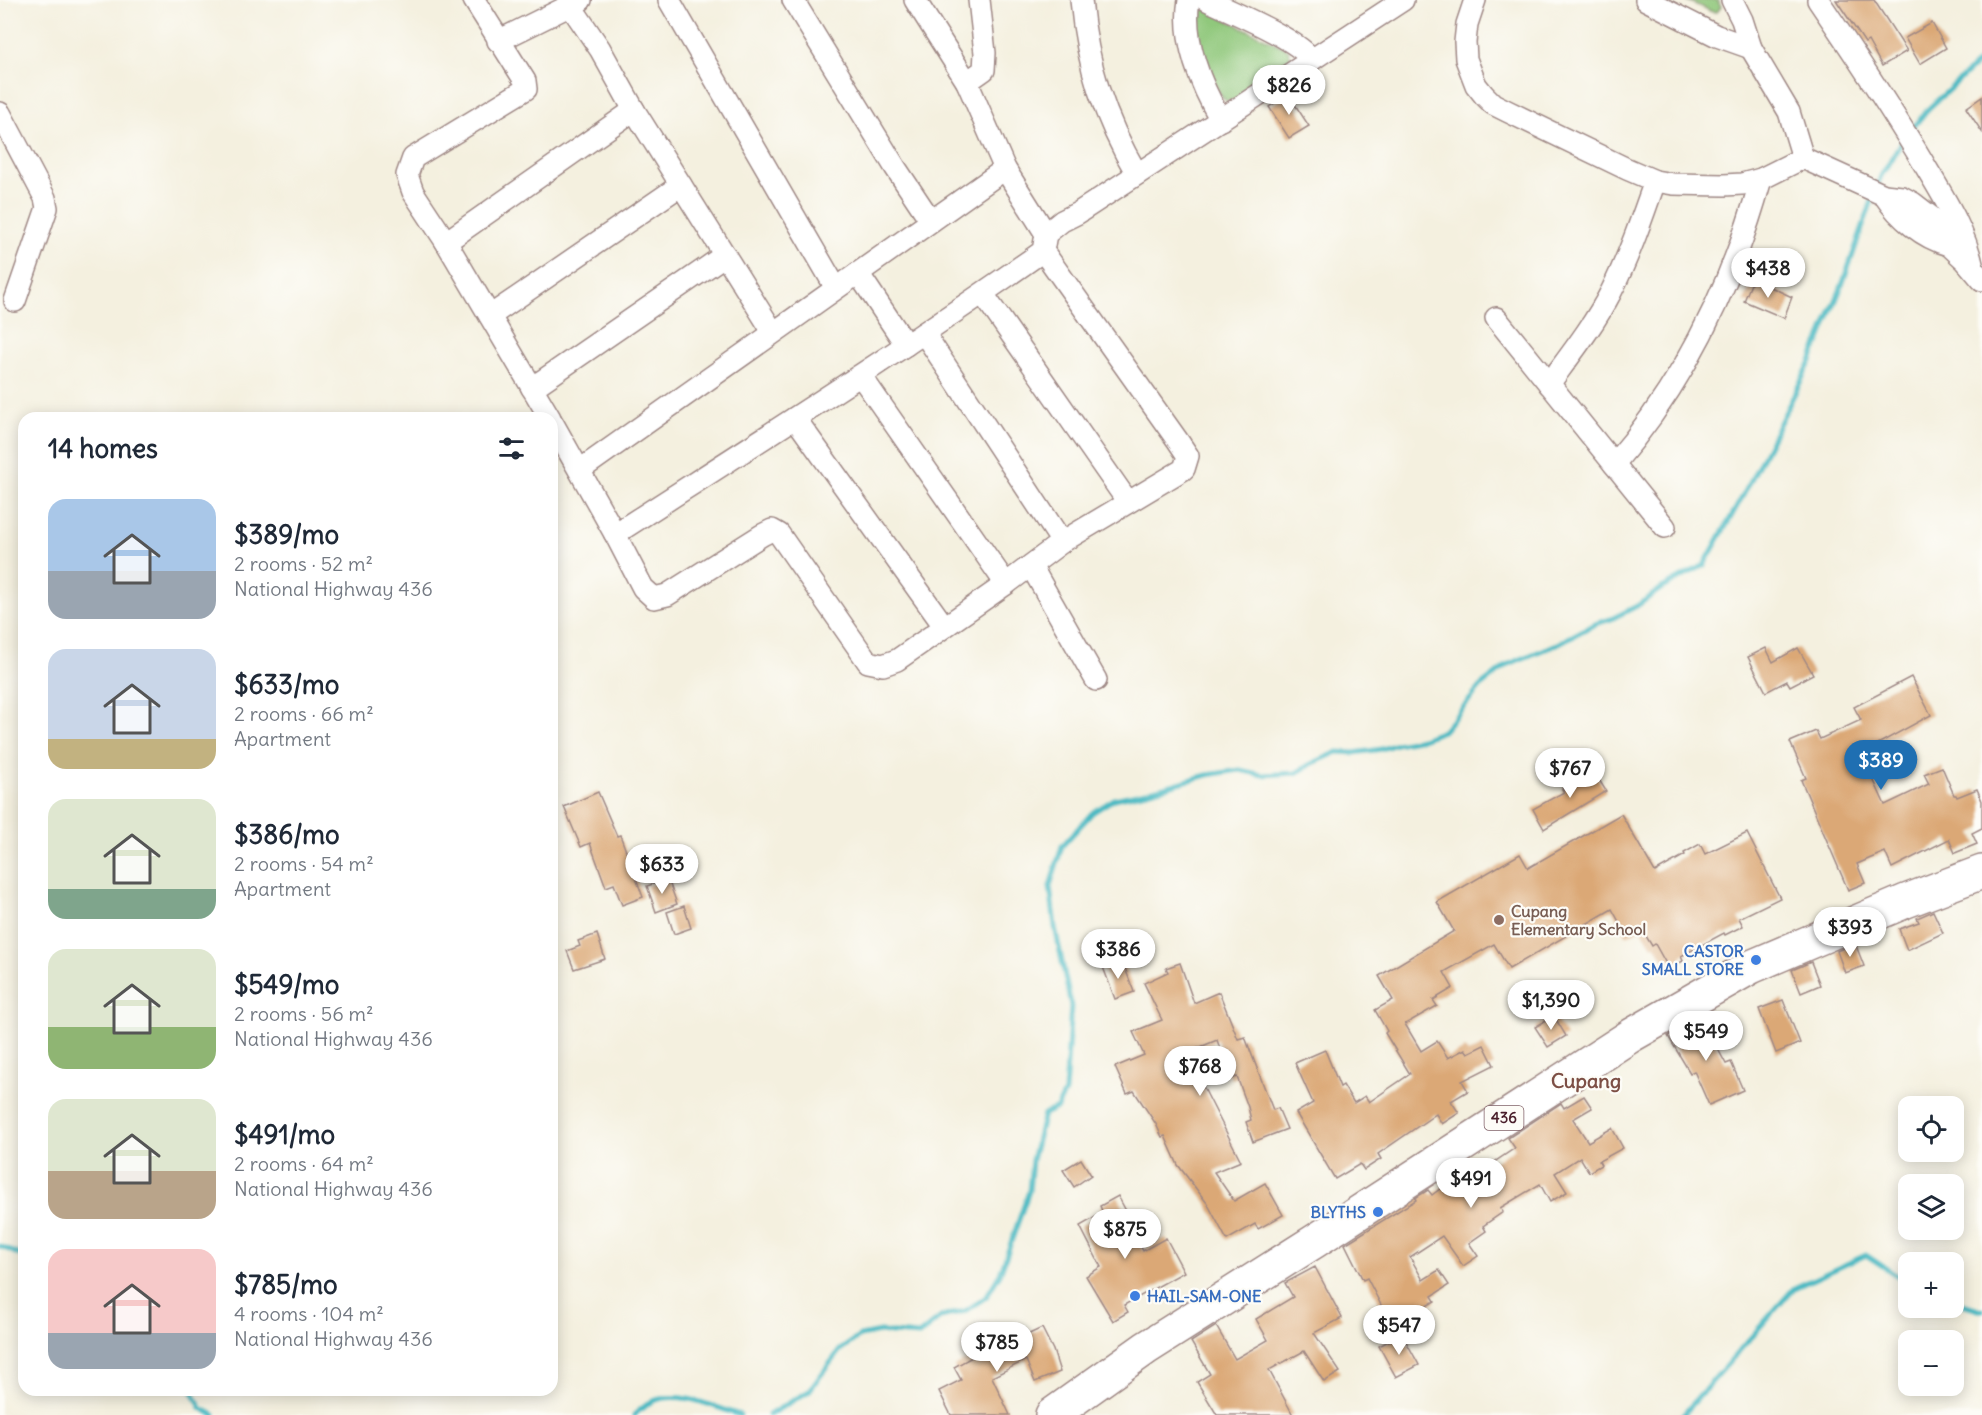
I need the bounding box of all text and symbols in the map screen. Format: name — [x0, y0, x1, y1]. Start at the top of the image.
pin: $826 — [1253, 65, 1325, 116]
text: $826 — [1266, 72, 1312, 97]
pin: $438 — [1732, 248, 1804, 299]
text: $438 — [1745, 255, 1791, 280]
text: 14 homes — [48, 432, 158, 465]
icon: filters — [495, 432, 528, 465]
text: $389/mo — [234, 518, 339, 551]
icon: home — [96, 523, 168, 595]
text: 2 rooms · 52 m² — [234, 551, 373, 576]
text: National Highway 436 — [234, 576, 433, 601]
text: $633/mo — [234, 668, 339, 701]
icon: home — [96, 673, 168, 745]
text: 2 rooms · 66 m² — [234, 701, 374, 726]
text: Apartment — [234, 726, 331, 751]
pin: $389 — [1845, 740, 1917, 791]
text: $389 — [1858, 747, 1904, 772]
pin: $767 — [1534, 748, 1606, 799]
text: $767 — [1549, 755, 1591, 780]
text: $386/mo — [234, 818, 340, 851]
icon: home — [96, 823, 168, 895]
pin: $633 — [626, 844, 698, 895]
text: 2 rooms · 54 m² — [234, 851, 374, 876]
text: $633 — [639, 851, 685, 876]
text: Apartment — [234, 876, 331, 901]
place label: Cupang Elementary School — [1511, 901, 1646, 940]
pin: $393 — [1814, 907, 1886, 958]
marker: Cupang Elementary School — [1492, 913, 1506, 927]
text: $393 — [1827, 914, 1873, 939]
pin: $386 — [1082, 929, 1154, 980]
text: $386 — [1095, 936, 1141, 961]
place label: CASTOR SMALL STORE — [1642, 941, 1745, 979]
marker: CASTOR SMALL STORE — [1749, 953, 1763, 967]
text: $549/mo — [234, 968, 339, 1001]
icon: home — [96, 973, 168, 1045]
pin: $1,390 — [1502, 980, 1600, 1031]
text: $1,390 — [1522, 987, 1580, 1012]
text: 2 rooms · 56 m² — [234, 1001, 374, 1026]
pin: $549 — [1670, 1011, 1742, 1062]
text: $549 — [1683, 1018, 1729, 1043]
text: National Highway 436 — [234, 1026, 433, 1051]
pin: $768 — [1164, 1046, 1236, 1097]
text: $768 — [1178, 1053, 1222, 1078]
district label: Cupang — [1551, 1068, 1621, 1093]
map controls — [1898, 1096, 1964, 1396]
button: locate — [1898, 1096, 1964, 1162]
road number: 436 — [1484, 1106, 1524, 1130]
text: $491/mo — [234, 1118, 335, 1151]
icon: home — [96, 1123, 168, 1195]
text: 2 rooms · 64 m² — [234, 1151, 374, 1176]
pin: $491 — [1435, 1158, 1507, 1209]
text: $491 — [1450, 1165, 1492, 1190]
button: layers — [1898, 1174, 1964, 1240]
text: National Highway 436 — [234, 1176, 433, 1201]
place label: BLYTHS — [1311, 1202, 1366, 1222]
marker: BLYTHS — [1371, 1205, 1385, 1219]
pin: $875 — [1089, 1209, 1161, 1260]
text: $875 — [1103, 1216, 1147, 1241]
button: + — [1898, 1252, 1964, 1318]
text: $785/mo — [234, 1268, 338, 1301]
icon: home — [96, 1273, 168, 1345]
place label: HAIL-SAM-ONE — [1147, 1286, 1262, 1306]
marker: HAIL-SAM-ONE — [1128, 1289, 1142, 1303]
text: 4 rooms · 104 m² — [234, 1301, 384, 1326]
pin: $547 — [1363, 1305, 1435, 1356]
text: $547 — [1377, 1312, 1421, 1337]
pin: $785 — [961, 1322, 1033, 1373]
text: National Highway 436 — [234, 1326, 433, 1351]
text: $785 — [975, 1329, 1019, 1354]
button: − — [1898, 1330, 1964, 1396]

